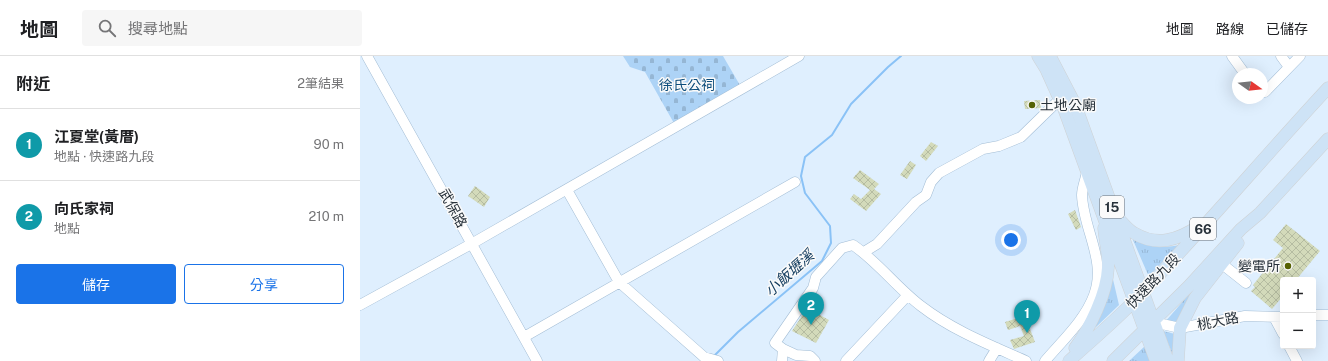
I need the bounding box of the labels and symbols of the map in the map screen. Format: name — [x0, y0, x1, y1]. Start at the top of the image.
north arrow — [1232, 68, 1268, 104]
park label: 徐氏公祠 — [659, 77, 715, 93]
place label: 土地公廟 — [1040, 97, 1096, 113]
marker: 土地公廟 — [1027, 100, 1037, 110]
street label: 武保路 — [436, 186, 470, 230]
road number: 15 — [1100, 196, 1124, 218]
road number: 66 — [1190, 218, 1216, 240]
your location — [1001, 230, 1021, 250]
water label: 小飯壢溪 — [761, 245, 818, 299]
street label: 快速路九段 — [1123, 250, 1183, 312]
place label: 變電所 — [1238, 258, 1280, 274]
marker: 變電所 — [1283, 261, 1293, 271]
pin: 2 — [798, 292, 824, 325]
pin: 1 — [1014, 300, 1040, 333]
street label: 桃大路 — [1196, 309, 1240, 333]

